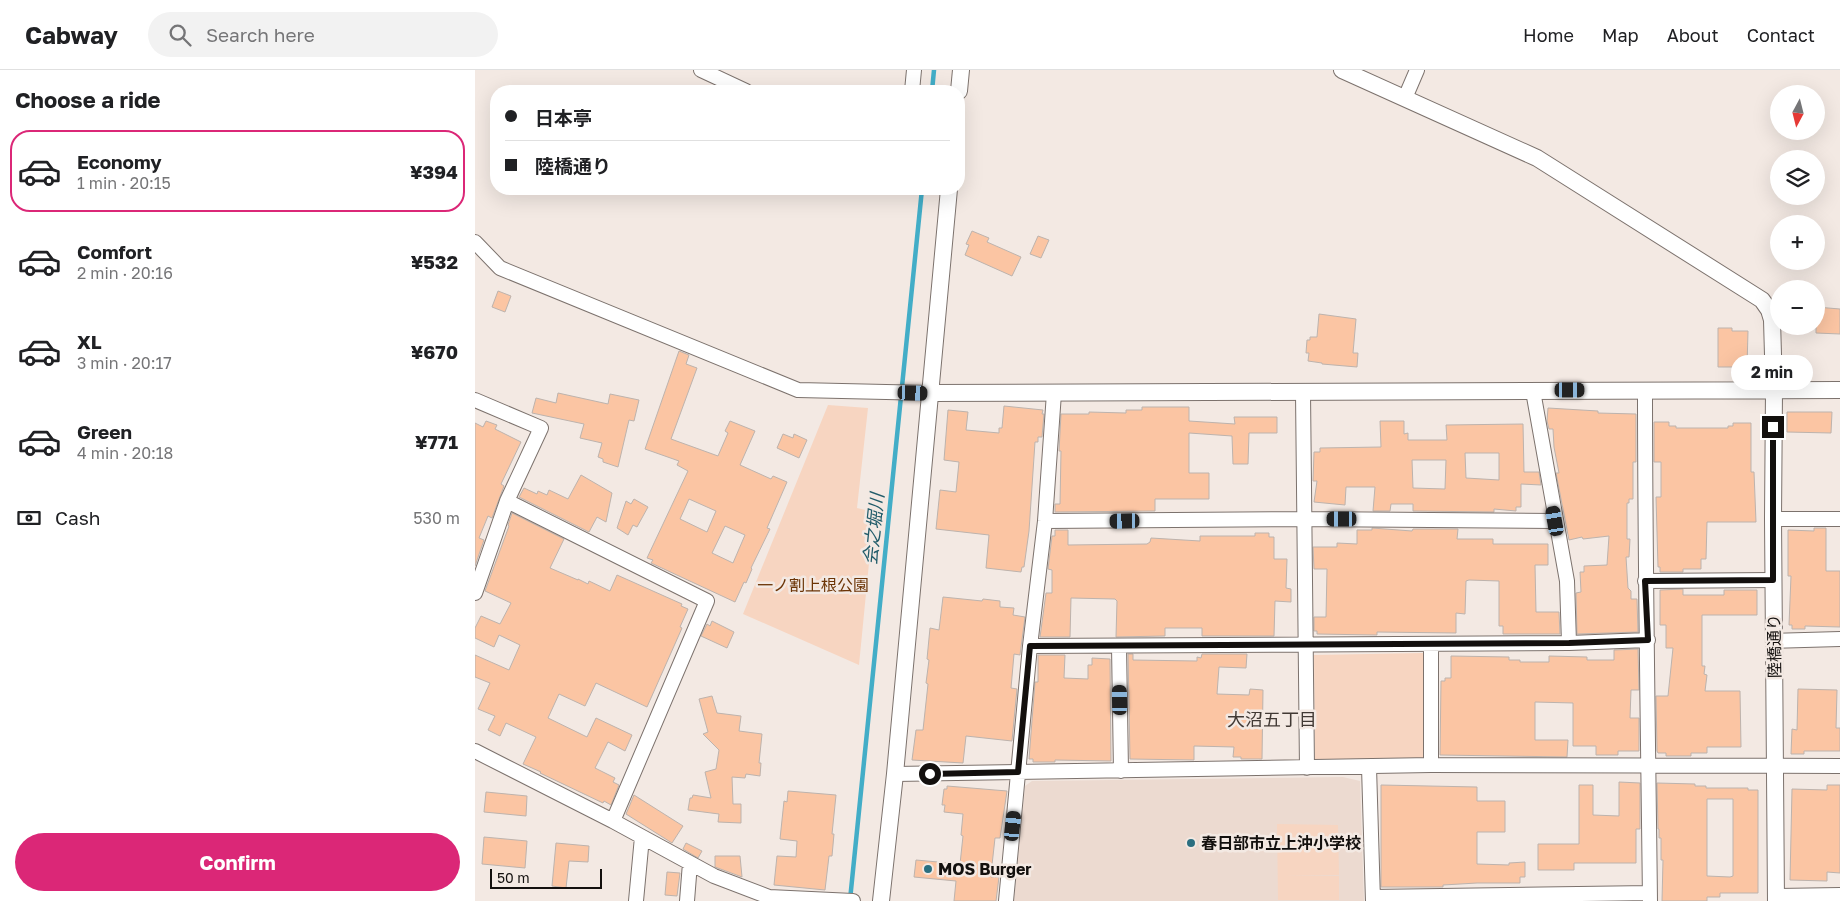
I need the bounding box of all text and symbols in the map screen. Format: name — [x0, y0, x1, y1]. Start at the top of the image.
search box — [148, 12, 498, 57]
text: Cabway — [25, 20, 118, 49]
icon: search — [166, 21, 194, 49]
text: Search here — [206, 23, 315, 46]
text: Home — [1523, 24, 1574, 46]
text: Map — [1602, 24, 1639, 46]
text: About — [1667, 24, 1719, 46]
text: Contact — [1747, 24, 1815, 46]
north arrow — [1770, 85, 1825, 140]
map controls — [1770, 85, 1825, 335]
text: Choose a ride — [15, 86, 161, 113]
text: 日本亭 — [535, 106, 592, 129]
icon: car — [17, 149, 62, 194]
text: Economy — [77, 150, 162, 173]
button: layers — [1770, 150, 1825, 205]
text: 陸橋通り — [535, 154, 611, 177]
text: ¥394 — [410, 160, 458, 183]
text: 1 min · 20:15 — [77, 173, 171, 193]
button: + — [1770, 215, 1825, 270]
icon: car — [17, 239, 62, 284]
text: Comfort — [77, 240, 152, 263]
text: ¥532 — [411, 250, 458, 273]
text: 2 min · 20:16 — [77, 263, 173, 283]
button: − — [1770, 280, 1825, 335]
icon: car — [17, 329, 62, 374]
text: XL — [77, 330, 102, 353]
text: ¥670 — [411, 340, 458, 363]
text: 3 min · 20:17 — [77, 353, 172, 373]
callout: 2 min — [1732, 354, 1814, 390]
text: 2 min — [1751, 362, 1793, 382]
car — [1555, 383, 1585, 398]
car — [897, 385, 928, 401]
route end — [1762, 416, 1784, 438]
icon: car — [17, 419, 62, 464]
text: Green — [77, 420, 132, 443]
text: ¥771 — [415, 430, 458, 453]
text: 4 min · 20:18 — [77, 443, 173, 463]
water label: 会之堀川 — [858, 490, 888, 566]
icon: cash — [15, 504, 43, 532]
car — [1545, 505, 1564, 537]
text: Cash — [55, 506, 100, 529]
text: 530 m — [413, 508, 460, 528]
car — [1327, 512, 1357, 527]
car — [1109, 513, 1140, 529]
park label: 一ノ割上根公園 — [757, 575, 869, 595]
street label: 陸橋通り — [1763, 614, 1785, 678]
car — [1112, 685, 1127, 715]
district label: 大沼五丁目 — [1227, 708, 1317, 730]
route start — [919, 763, 941, 785]
car — [1003, 810, 1022, 842]
button: Confirm — [15, 833, 460, 891]
place label: 春日部市立上沖小学校 — [1201, 833, 1361, 853]
marker: 春日部市立上沖小学校 — [1185, 837, 1197, 849]
place label: MOS Burger — [938, 859, 1032, 879]
marker: MOS Burger — [922, 863, 934, 875]
scale bar — [490, 866, 603, 889]
text: 50 m — [497, 869, 530, 886]

